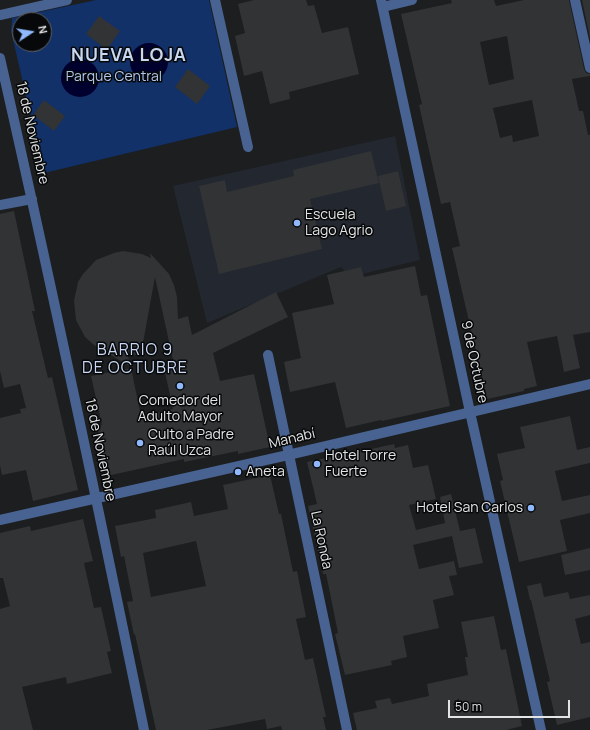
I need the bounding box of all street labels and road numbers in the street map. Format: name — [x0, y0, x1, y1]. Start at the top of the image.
street label: 18 de Noviembre — [12, 80, 52, 186]
street label: 9 de Octubre — [457, 319, 491, 405]
street label: 18 de Noviembre — [81, 397, 119, 503]
street label: Manabí — [267, 426, 317, 452]
street label: La Ronda — [307, 509, 335, 571]

